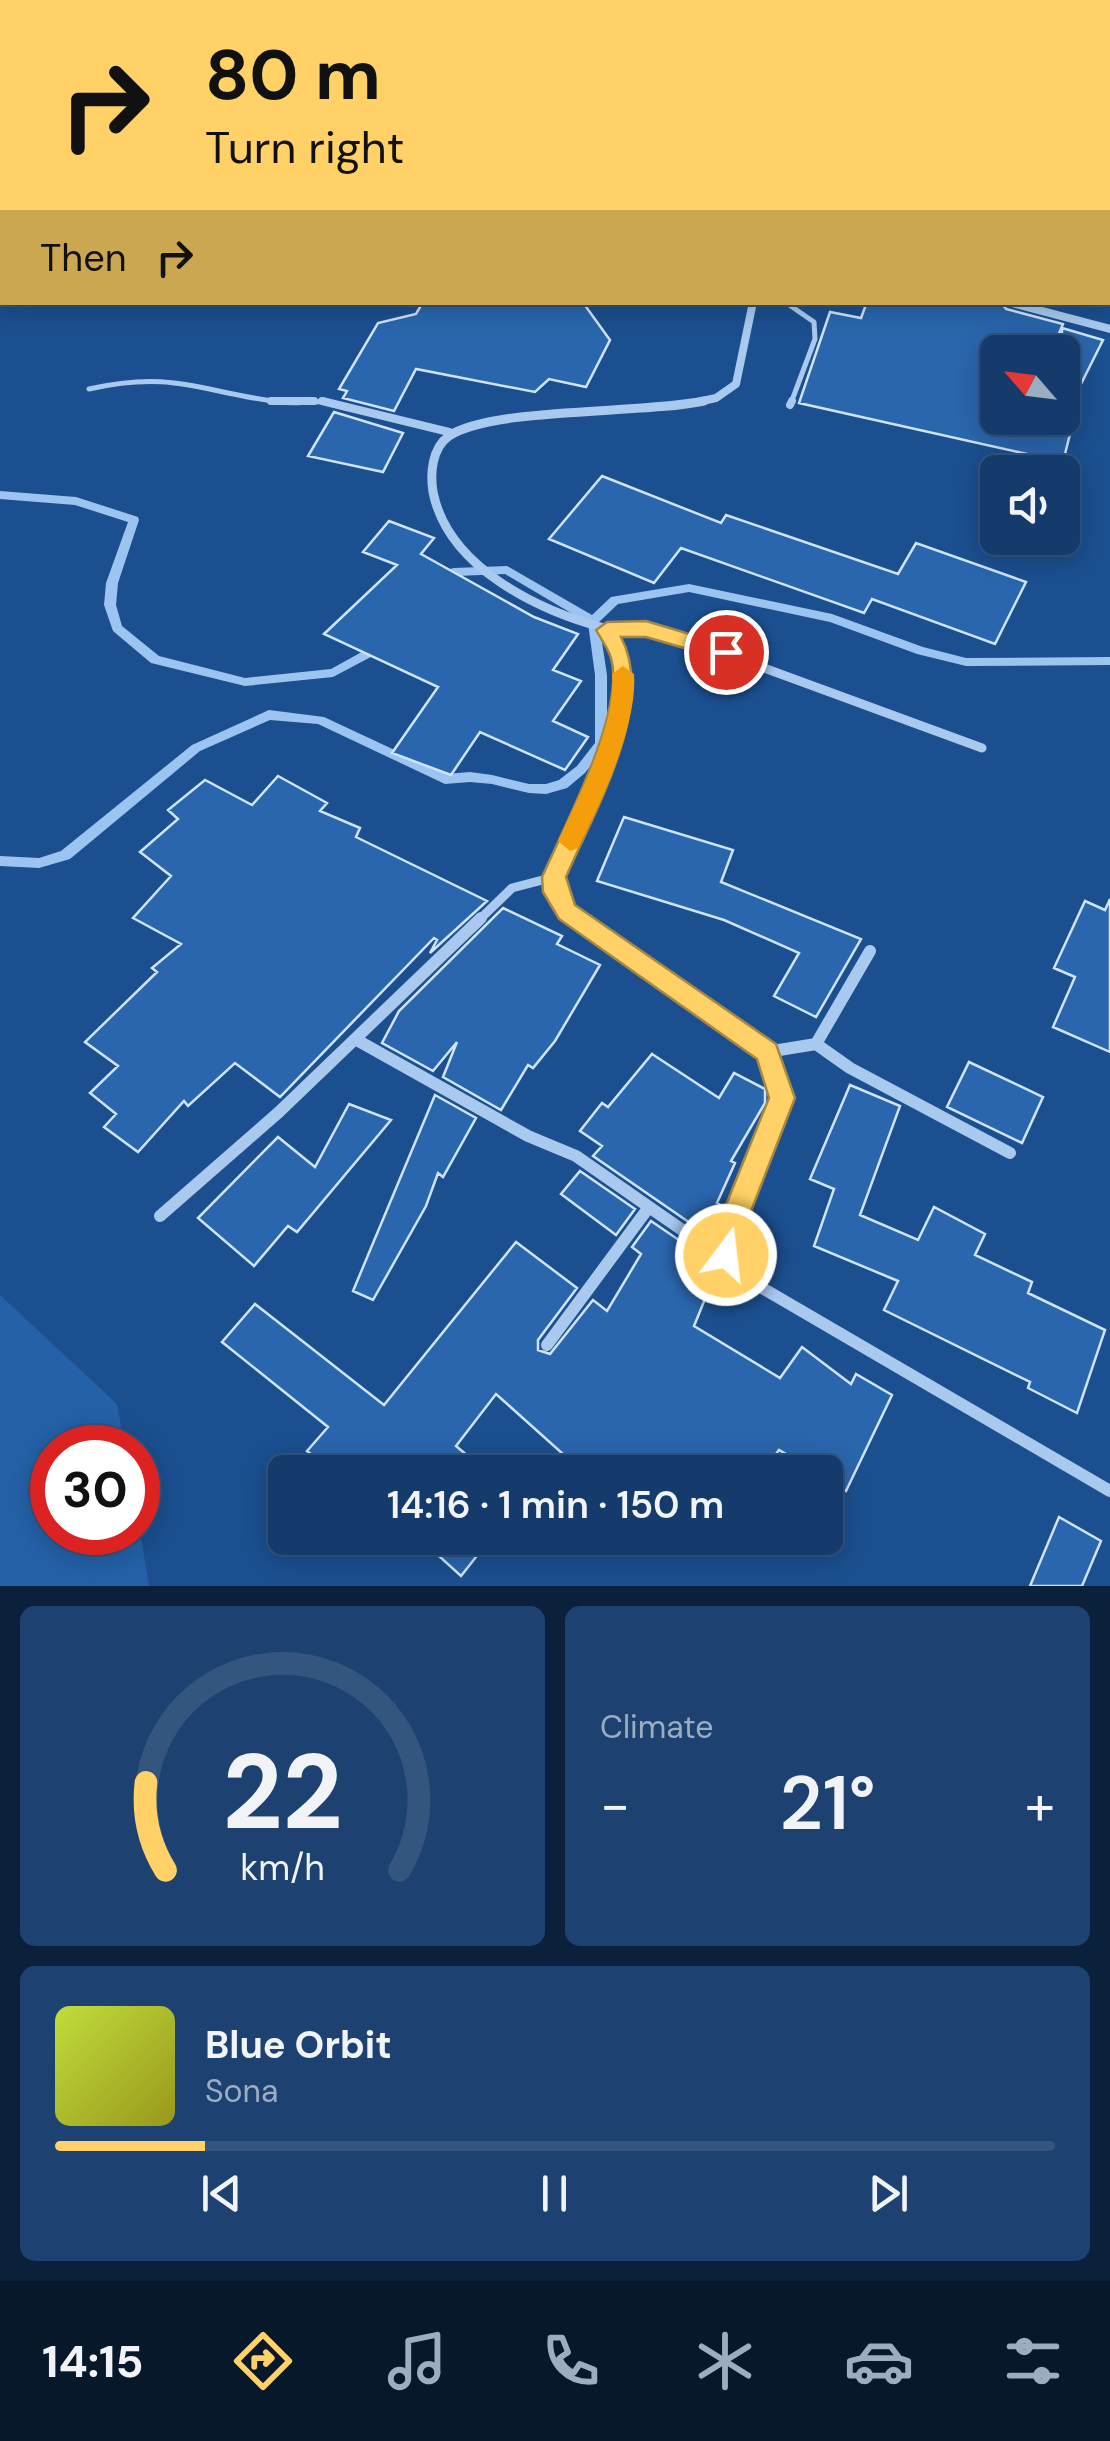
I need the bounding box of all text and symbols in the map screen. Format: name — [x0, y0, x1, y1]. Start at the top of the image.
text: 80 m — [205, 30, 381, 121]
icon: right — [40, 40, 170, 170]
text: Turn right — [205, 118, 404, 177]
icon: right — [147, 230, 202, 285]
text: Then — [40, 233, 127, 283]
north arrow — [980, 335, 1080, 435]
map controls — [980, 335, 1080, 555]
button: sound — [980, 455, 1080, 555]
pin — [684, 610, 769, 695]
icon: arrive — [699, 625, 754, 680]
position arrow — [674, 1203, 778, 1307]
speed limit sign: 30 — [30, 1425, 160, 1555]
text: 14:16 · 1 min · 150 m — [387, 1480, 724, 1530]
text: Climate — [600, 1706, 714, 1748]
text: 22 — [222, 1725, 343, 1860]
text: 21° — [779, 1755, 876, 1852]
text: − — [600, 1769, 630, 1841]
text: + — [1025, 1769, 1055, 1841]
text: km/h — [240, 1845, 325, 1891]
text: Blue Orbit — [205, 2020, 392, 2070]
text: Sona — [205, 2070, 278, 2112]
icon: previous — [194, 2166, 249, 2221]
icon: pause — [527, 2166, 582, 2221]
icon: next — [861, 2166, 916, 2221]
icon: directions — [228, 2326, 298, 2396]
icon: music — [382, 2326, 452, 2396]
icon: phone — [536, 2326, 606, 2396]
icon: climate — [690, 2326, 760, 2396]
icon: car — [844, 2326, 914, 2396]
icon: filters — [998, 2326, 1068, 2396]
text: 14:15 — [42, 2332, 143, 2391]

